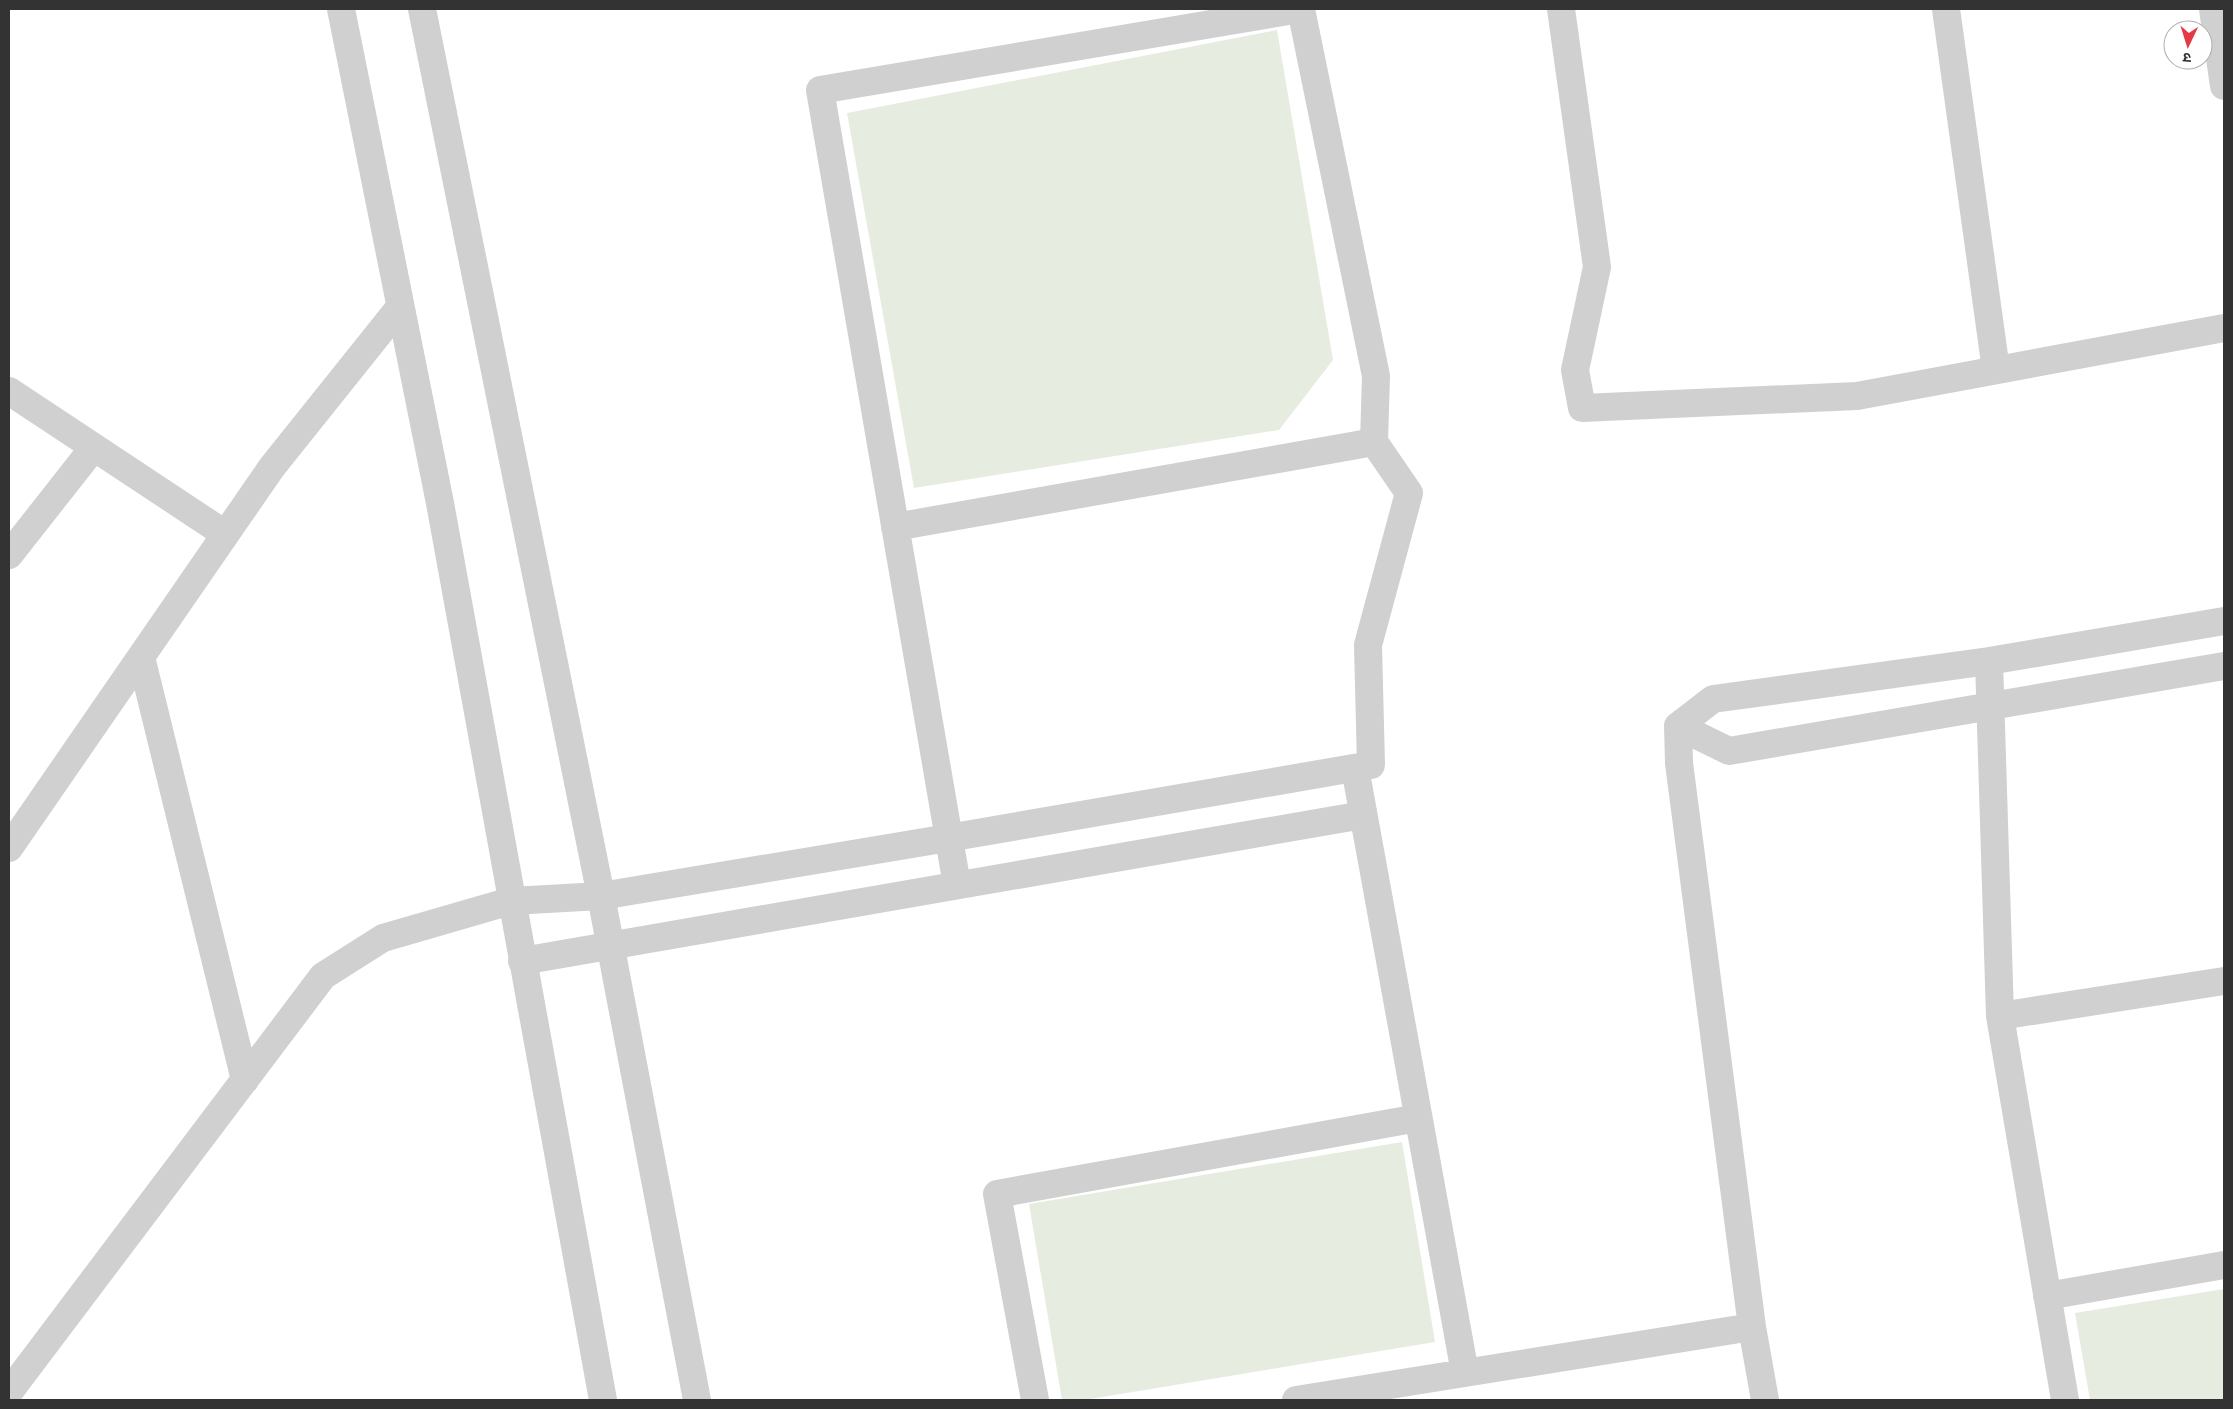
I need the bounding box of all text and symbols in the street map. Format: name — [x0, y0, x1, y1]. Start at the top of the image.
north arrow — [2163, 20, 2213, 70]
text: उ — [2182, 49, 2192, 67]

